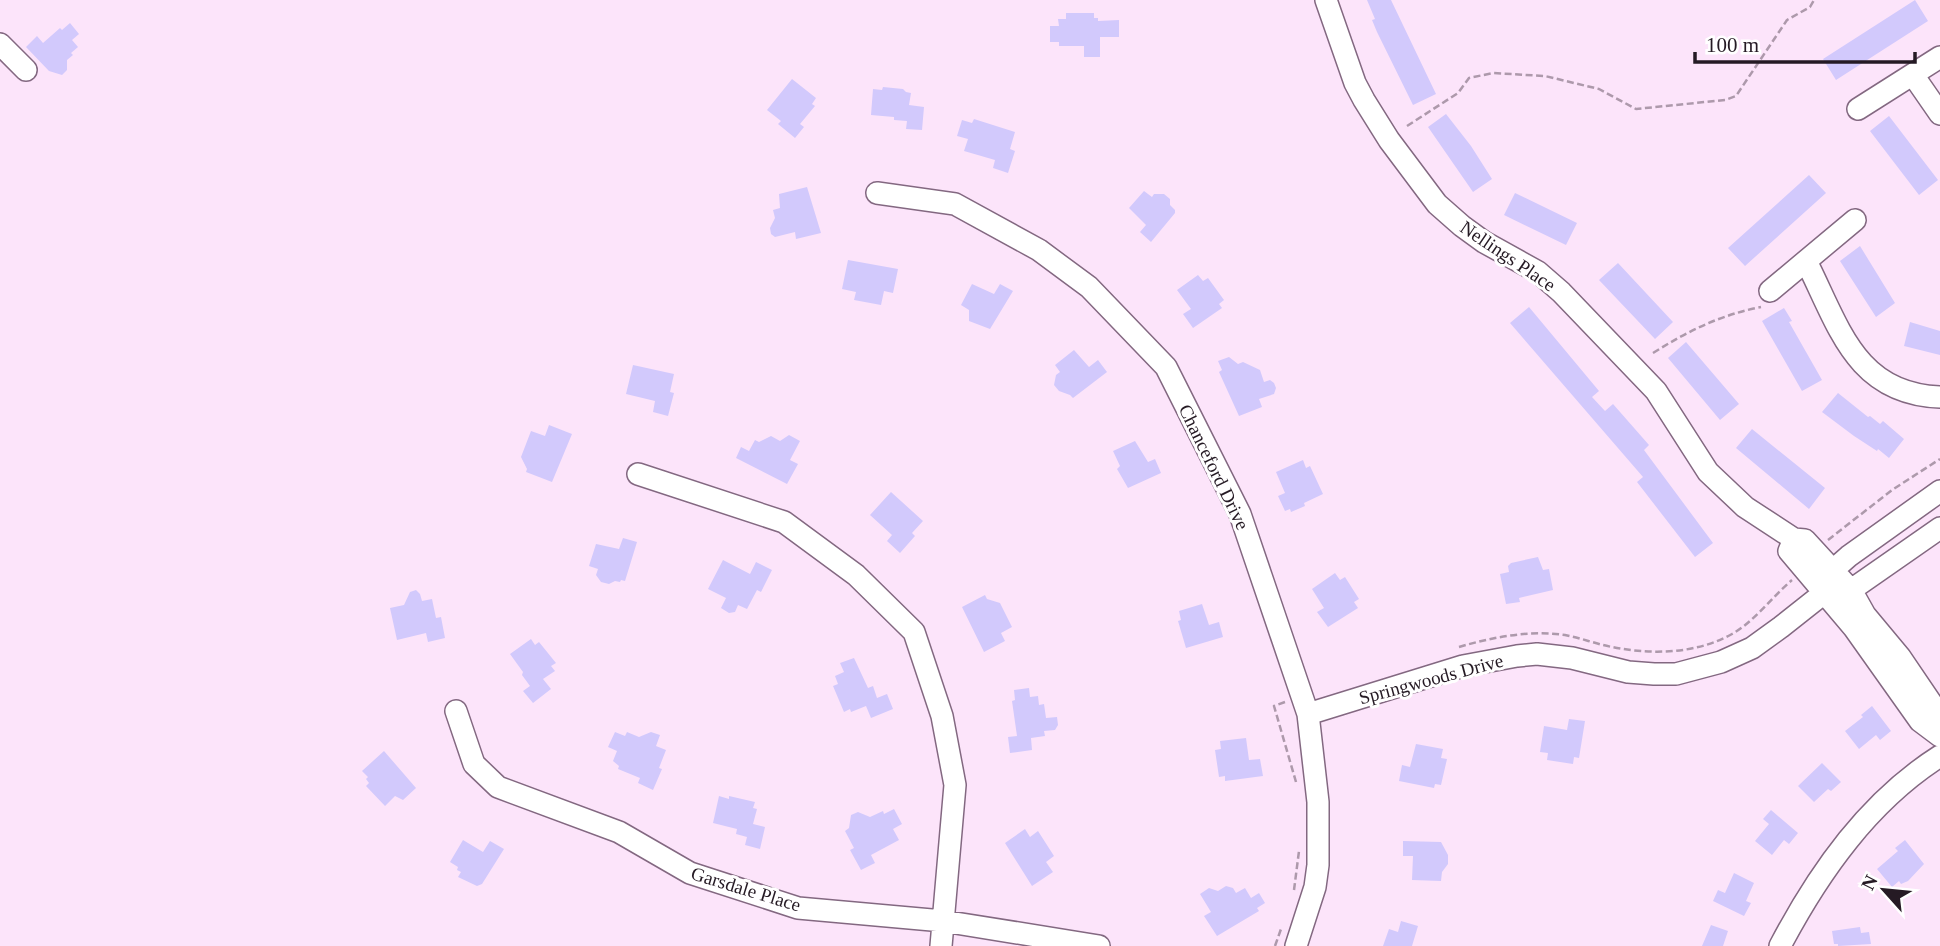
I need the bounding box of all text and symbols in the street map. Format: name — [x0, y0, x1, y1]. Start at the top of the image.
scale bar — [1695, 21, 1916, 65]
text: 100 m — [1706, 33, 1759, 57]
street label: Nellings Place — [1456, 216, 1560, 296]
street label: Chanceford Drive — [1175, 401, 1253, 533]
street label: Springwoods Drive — [1357, 650, 1505, 708]
north arrow — [1849, 855, 1919, 925]
street label: Garsdale Place — [689, 862, 803, 916]
text: N — [1857, 871, 1882, 893]

